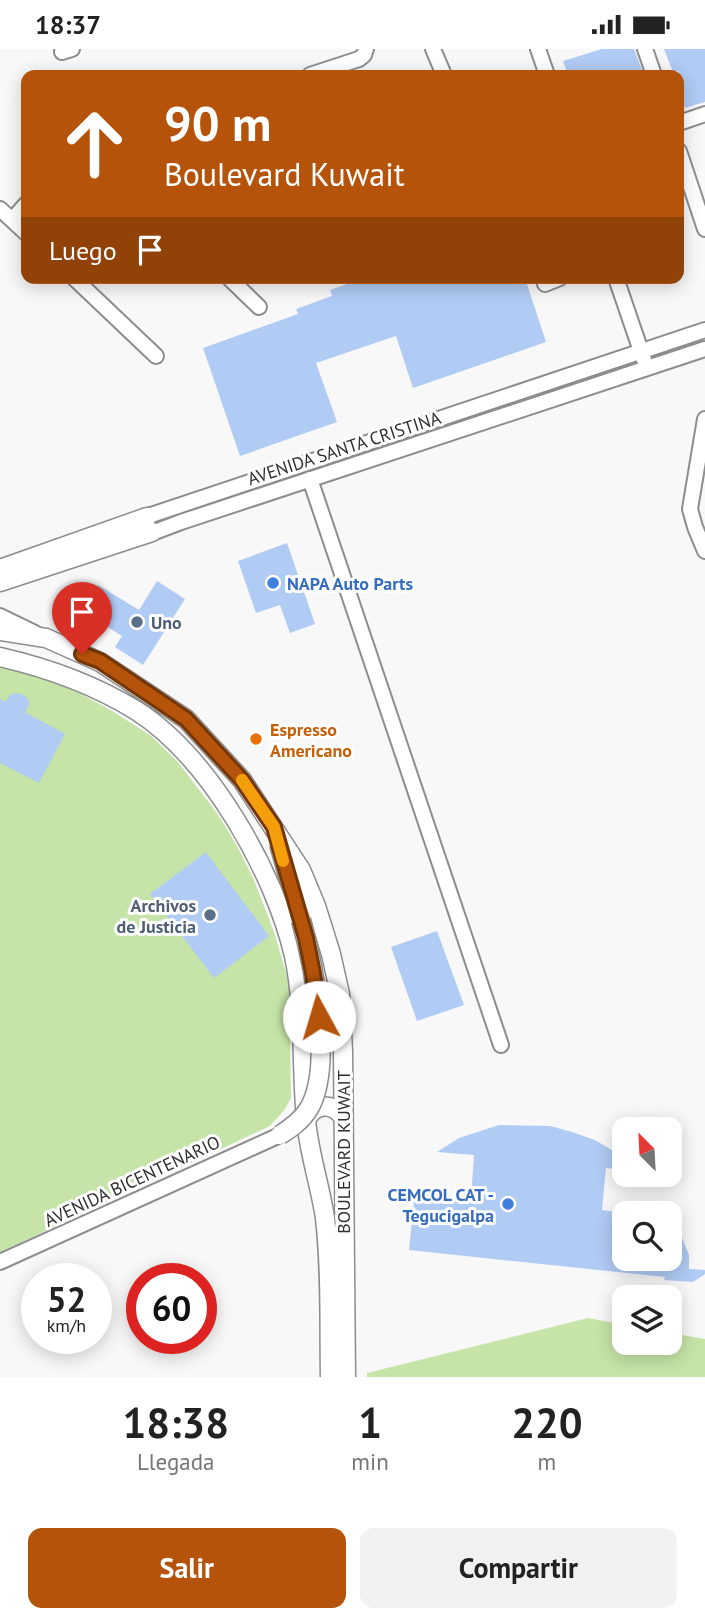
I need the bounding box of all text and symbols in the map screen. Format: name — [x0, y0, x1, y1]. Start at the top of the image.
text: 18:37 — [35, 8, 101, 41]
text: 90 m — [164, 91, 271, 155]
icon: ahead — [49, 98, 140, 189]
text: Boulevard Kuwait — [164, 153, 405, 195]
icon: arrive — [131, 231, 169, 269]
text: Luego — [49, 234, 117, 267]
street label: AVENIDA SANTA CRISTINA — [244, 406, 444, 490]
place label: NAPA Auto Parts — [287, 572, 413, 595]
marker: NAPA Auto Parts — [265, 575, 281, 591]
pin — [52, 582, 112, 654]
icon: arrive — [63, 593, 101, 631]
place label: Uno — [151, 611, 182, 634]
marker: Uno — [129, 614, 145, 630]
place label: Espresso Americano — [270, 718, 352, 762]
marker: Espresso Americano — [248, 731, 264, 747]
place label: Archivos de Justicia — [117, 894, 196, 938]
marker: Archivos de Justicia — [202, 907, 218, 923]
position arrow — [282, 980, 356, 1054]
street label: BOULEVARD KUWAIT — [332, 1070, 355, 1234]
north arrow — [612, 1117, 682, 1187]
map controls — [612, 1117, 682, 1355]
street label: AVENIDA BICENTENARIO — [40, 1130, 224, 1232]
place label: CEMCOL CAT - Tegucigalpa — [387, 1183, 494, 1227]
marker: CEMCOL CAT - Tegucigalpa — [500, 1196, 516, 1212]
button: search — [612, 1201, 682, 1271]
speed limit sign: 60 — [126, 1263, 217, 1354]
text: 52 — [47, 1276, 86, 1322]
button: layers — [612, 1285, 682, 1355]
text: km/h — [47, 1314, 86, 1337]
text: 18:38 — [122, 1395, 229, 1450]
text: 1 — [358, 1395, 382, 1450]
text: 220 — [511, 1395, 583, 1450]
text: Llegada — [137, 1447, 214, 1476]
text: min — [351, 1447, 389, 1476]
text: m — [538, 1447, 556, 1476]
button: Salir — [28, 1528, 346, 1608]
button: Compartir — [360, 1528, 677, 1608]

